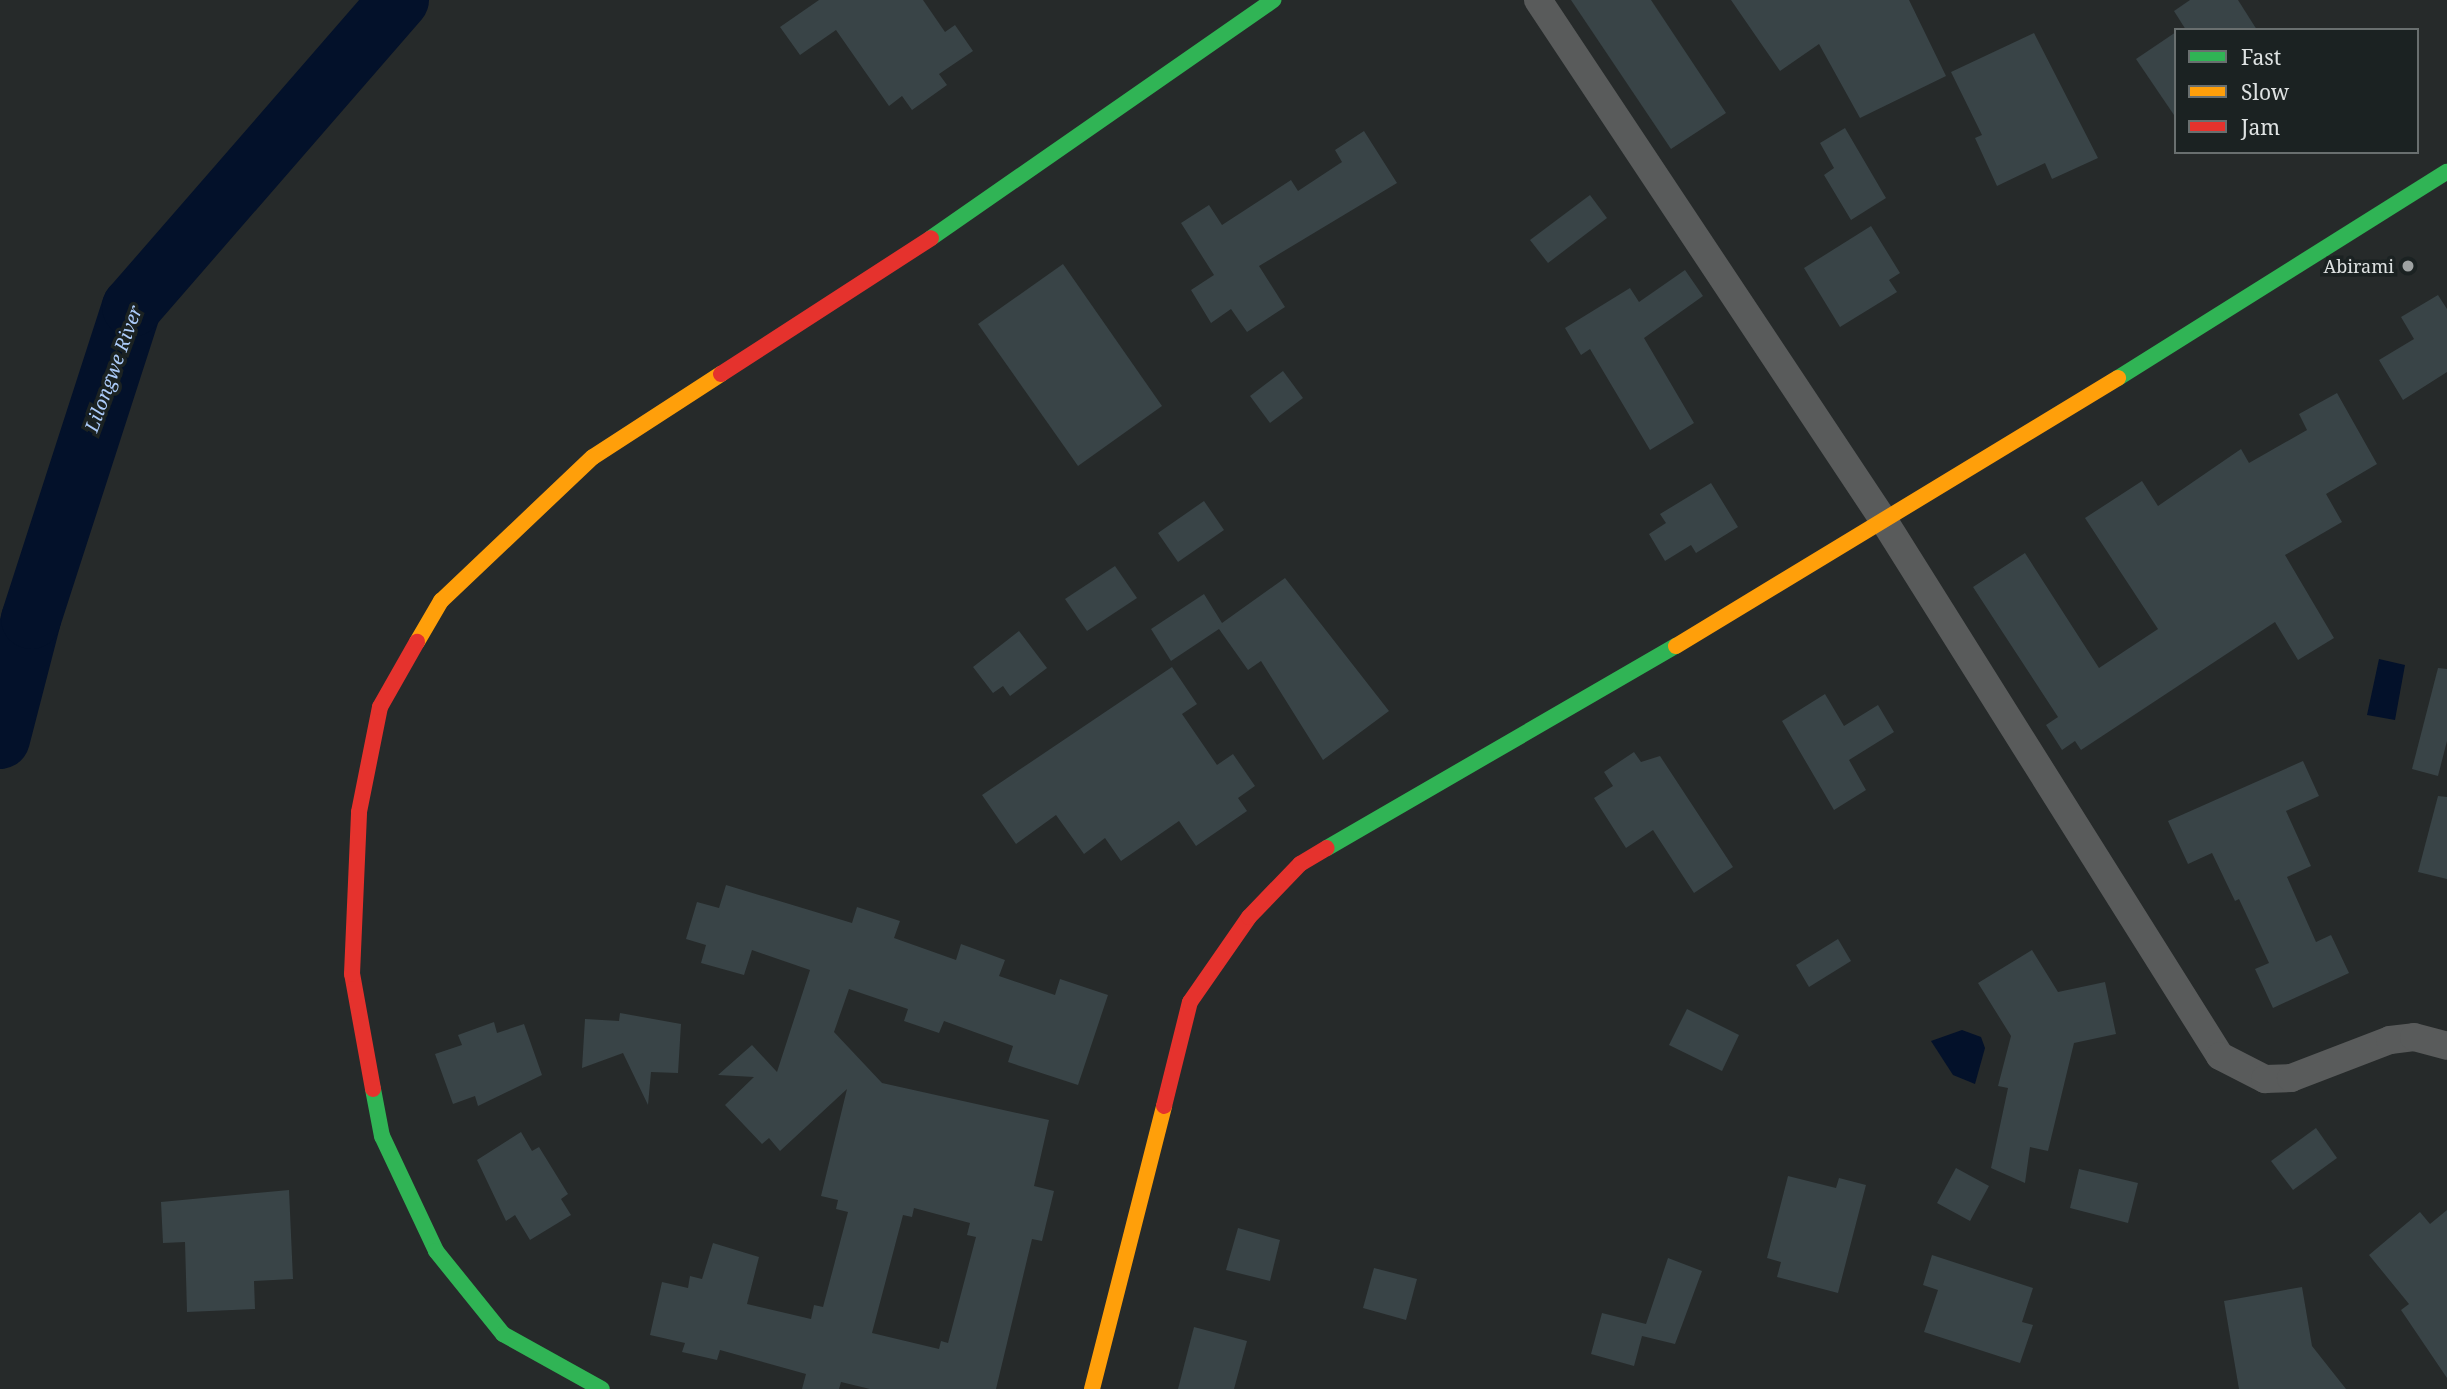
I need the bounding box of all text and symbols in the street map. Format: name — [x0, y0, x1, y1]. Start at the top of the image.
legend — [2174, 28, 2419, 154]
text: Fast — [2241, 43, 2281, 71]
text: Slow — [2241, 78, 2289, 106]
text: Jam — [2241, 113, 2280, 141]
place label: Abirami — [2323, 255, 2394, 277]
marker: Abirami — [2400, 258, 2416, 274]
water label: Lilongwe River — [81, 303, 147, 435]

